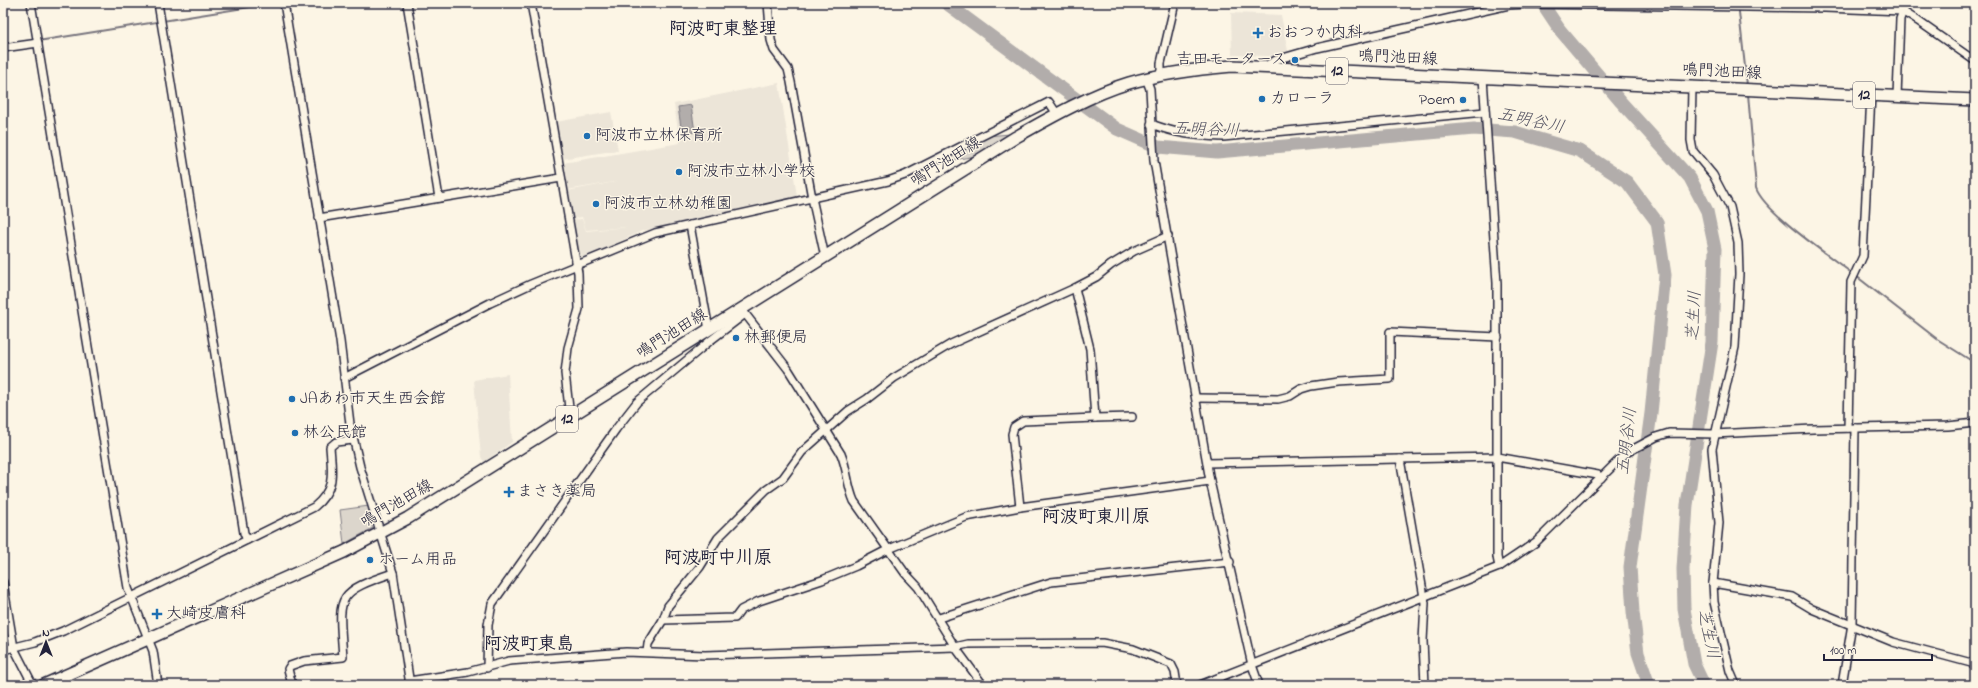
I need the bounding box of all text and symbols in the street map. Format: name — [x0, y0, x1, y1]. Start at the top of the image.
district label: 阿波町東整理 — [669, 17, 777, 43]
place label: おおつか内科 — [1267, 21, 1363, 45]
marker: おおつか内科 — [1252, 27, 1264, 39]
street label: 鳴門池田線 — [1357, 44, 1439, 72]
place label: 吉田モータース — [1176, 48, 1287, 72]
marker: 吉田モータース — [1290, 55, 1300, 65]
road number: 12 — [1326, 58, 1348, 84]
street label: 鳴門池田線 — [1681, 58, 1763, 86]
road number: 12 — [1853, 82, 1875, 108]
place label: カローラ — [1270, 87, 1334, 111]
place label: Poem — [1419, 88, 1455, 112]
marker: カローラ — [1257, 94, 1267, 104]
marker: Poem — [1458, 95, 1468, 105]
water label: 五明谷川 — [1495, 102, 1567, 140]
water label: 五明谷川 — [1172, 116, 1240, 144]
place label: 阿波市立林保育所 — [595, 124, 723, 148]
marker: 阿波市立林保育所 — [582, 131, 592, 141]
street label: 鳴門池田線 — [906, 131, 986, 193]
place label: 阿波市立林小学校 — [687, 160, 815, 184]
marker: 阿波市立林小学校 — [674, 167, 684, 177]
place label: 阿波市立林幼稚園 — [604, 192, 732, 216]
marker: 阿波市立林幼稚園 — [591, 199, 601, 209]
water label: 芝生川 — [1680, 290, 1708, 342]
street label: 鳴門池田線 — [632, 303, 712, 365]
place label: 林郵便局 — [744, 326, 808, 350]
marker: 林郵便局 — [731, 333, 741, 343]
place label: JAあわ市天生西会館 — [300, 387, 446, 411]
marker: JAあわ市天生西会館 — [287, 394, 297, 404]
road number: 12 — [556, 406, 578, 432]
water label: 五明谷川 — [1610, 406, 1644, 476]
place label: 林公民館 — [303, 421, 367, 445]
marker: 林公民館 — [290, 428, 300, 438]
street label: 鳴門池田線 — [356, 474, 438, 534]
place label: まさき薬局 — [517, 480, 597, 504]
marker: まさき薬局 — [504, 487, 514, 497]
district label: 阿波町東川原 — [1042, 505, 1150, 531]
district label: 阿波町中川原 — [664, 546, 772, 572]
place label: ホーム用品 — [378, 548, 457, 572]
marker: ホーム用品 — [365, 555, 375, 565]
place label: 大崎皮膚科 — [166, 602, 246, 626]
water label: 芝生川 — [1690, 606, 1726, 662]
marker: 大崎皮膚科 — [151, 608, 163, 620]
north arrow — [26, 622, 66, 662]
text: N — [42, 625, 50, 641]
district label: 阿波町東島 — [484, 632, 574, 658]
scale bar — [1824, 636, 1932, 662]
text: 100 m — [1830, 642, 1857, 660]

